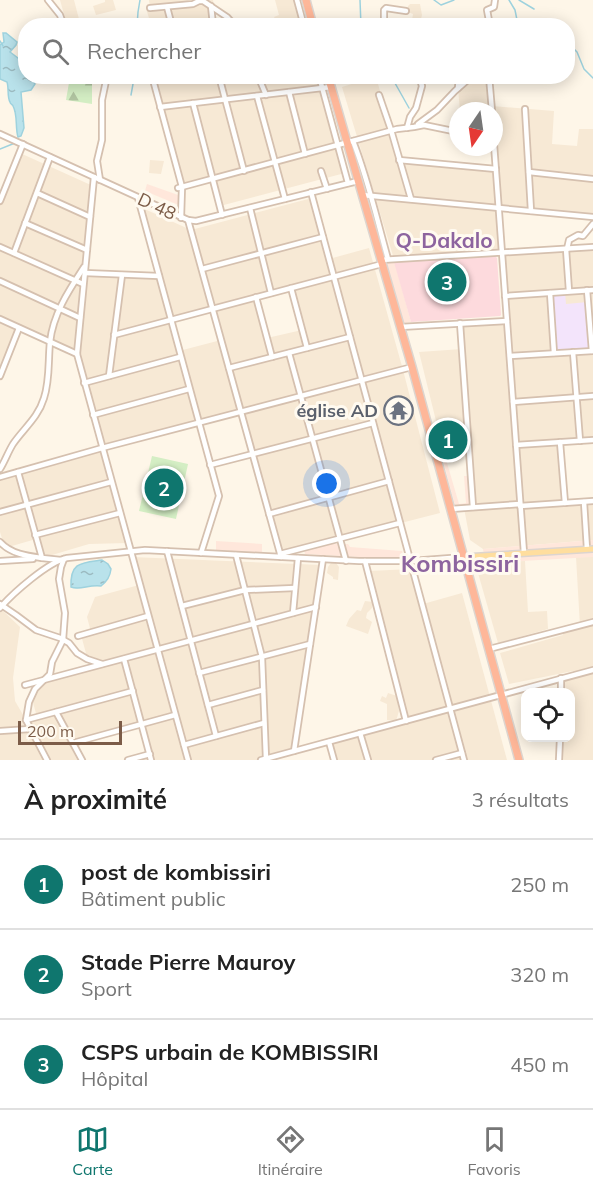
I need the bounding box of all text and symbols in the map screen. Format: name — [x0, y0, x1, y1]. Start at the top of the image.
search box — [18, 18, 575, 84]
icon: search — [39, 35, 72, 68]
text: Rechercher — [87, 37, 201, 65]
north arrow — [449, 102, 503, 156]
street label: D 48 — [134, 187, 180, 225]
district label: Q-Dakalo — [395, 227, 493, 253]
pin: 3 — [428, 260, 466, 304]
temple icon: église AD — [383, 394, 415, 426]
place label: église AD — [297, 399, 378, 422]
pin: 1 — [428, 418, 468, 462]
pin: 2 — [144, 466, 184, 510]
your location — [312, 469, 341, 498]
district label: Kombissiri — [401, 548, 519, 578]
map controls — [521, 688, 575, 742]
button: locate — [521, 688, 575, 742]
scale bar — [18, 718, 122, 746]
text: 200 m — [27, 721, 74, 741]
text: À proximité — [24, 783, 167, 816]
text: 3 résultats — [472, 787, 569, 812]
text: post de kombissiri — [81, 858, 271, 886]
text: 1 — [38, 872, 50, 897]
text: 250 m — [510, 872, 569, 897]
text: Bâtiment public — [81, 886, 226, 911]
text: Stade Pierre Mauroy — [81, 948, 296, 976]
text: 2 — [38, 962, 50, 987]
text: 320 m — [510, 962, 569, 987]
text: Sport — [81, 976, 132, 1001]
text: CSPS urbain de KOMBISSIRI — [81, 1038, 379, 1066]
text: 3 — [38, 1052, 50, 1077]
text: 450 m — [510, 1052, 569, 1077]
text: Hôpital — [81, 1066, 148, 1091]
tab: Carte — [72, 1123, 113, 1179]
tab: Itinéraire — [258, 1123, 323, 1179]
tab: Favoris — [467, 1123, 521, 1179]

